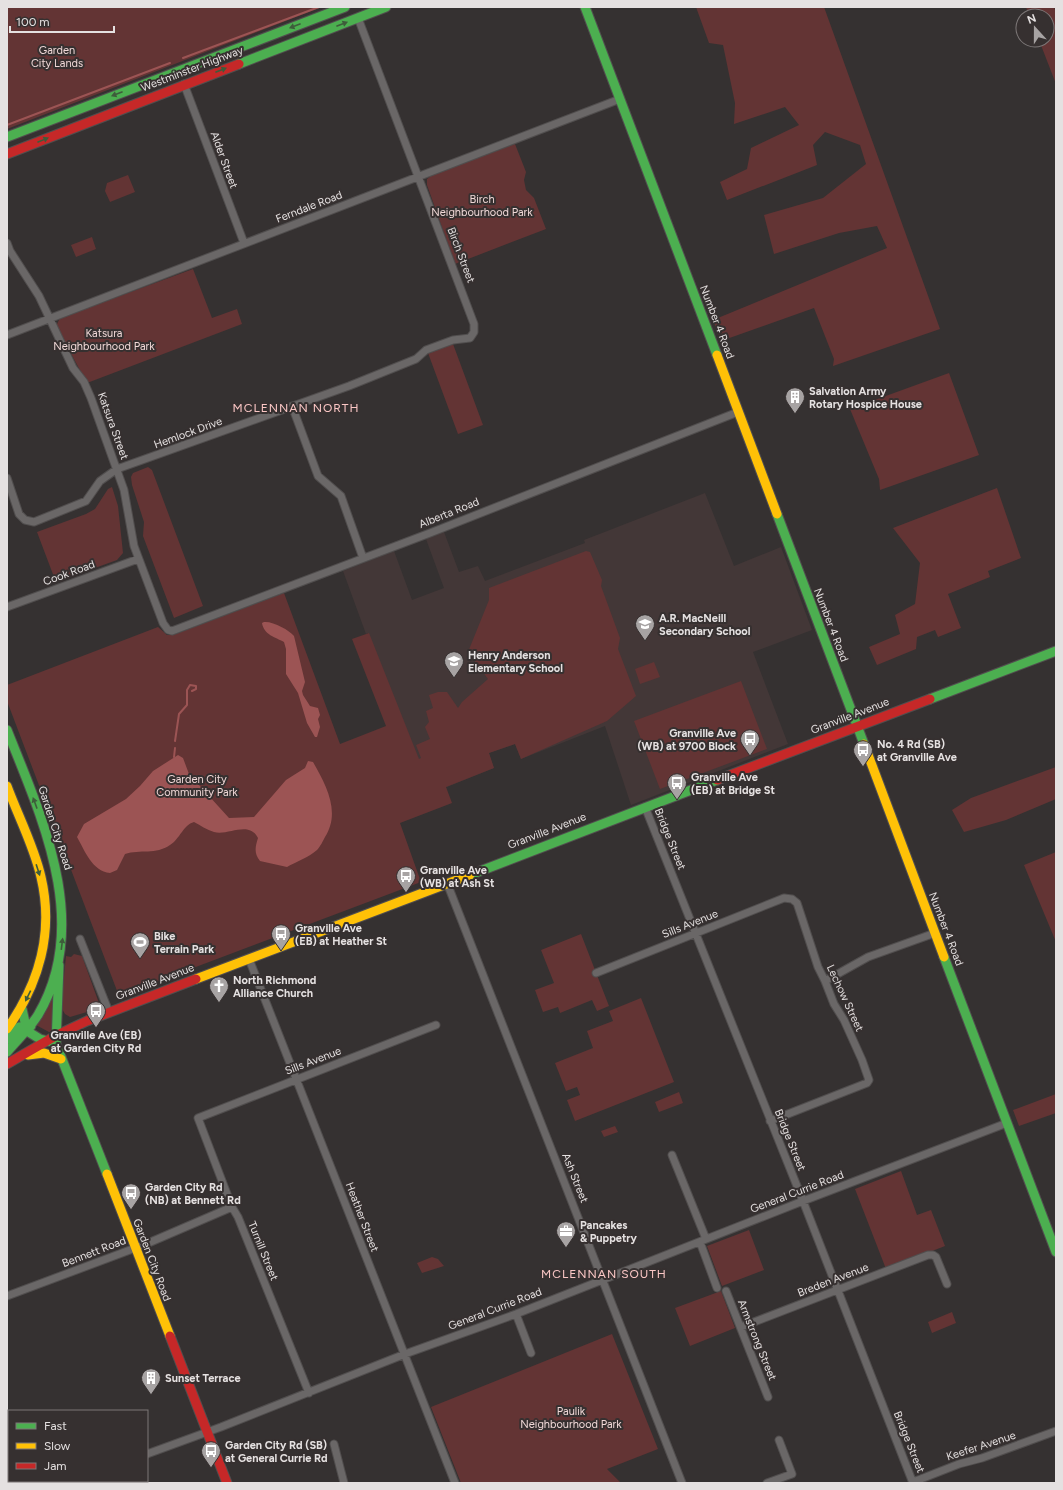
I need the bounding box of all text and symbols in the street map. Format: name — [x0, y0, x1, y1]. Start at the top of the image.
scale bar — [10, 8, 114, 34]
north arrow — [1015, 8, 1055, 48]
text: N — [1025, 12, 1038, 27]
text: 100 m — [16, 15, 50, 29]
one-way arrow — [337, 20, 349, 26]
one-way arrow — [289, 23, 301, 29]
street label: Westminster Highway — [139, 43, 245, 94]
park label: Garden City Lands — [31, 44, 83, 70]
one-way arrow — [215, 67, 227, 73]
one-way arrow — [110, 92, 122, 98]
street label: Alder Street — [208, 130, 240, 190]
one-way arrow — [38, 136, 50, 142]
street label: Ferndale Road — [274, 188, 344, 226]
park label: Birch Neighbourhood Park — [431, 193, 533, 219]
street label: Birch Street — [444, 225, 478, 285]
street label: Number 4 Road — [697, 283, 737, 361]
park label: Katsura Neighbourhood Park — [53, 327, 155, 353]
place label: Salvation Army Rotary Hospice House — [809, 385, 922, 411]
building icon: Salvation Army Rotary Hospice House — [784, 386, 806, 414]
street label: Katsura Street — [95, 391, 131, 461]
district label: MCLENNAN NORTH — [233, 401, 359, 415]
street label: Hemlock Drive — [152, 415, 224, 451]
street label: Alberta Road — [417, 495, 481, 531]
street label: Cook Road — [41, 558, 97, 588]
street label: Number 4 Road — [811, 586, 851, 664]
place label: A.R. MacNeill Secondary School — [659, 612, 751, 638]
school or university icon: A.R. MacNeill Secondary School — [634, 613, 656, 641]
place label: Henry Anderson Elementary School — [468, 649, 563, 675]
school or university icon: Henry Anderson Elementary School — [443, 650, 465, 678]
street label: Granville Avenue — [809, 695, 891, 737]
place label: Granville Ave (WB) at 9700 Block — [637, 727, 736, 753]
bus stop icon: Granville Ave (WB) at 9700 Block — [739, 728, 761, 756]
place label: No. 4 Rd (SB) at Granville Ave — [877, 738, 957, 764]
bus stop icon: No. 4 Rd (SB) at Granville Ave — [852, 739, 874, 767]
place label: Granville Ave (EB) at Bridge St — [691, 771, 775, 797]
bus stop icon: Granville Ave (EB) at Bridge St — [666, 772, 688, 800]
park label: Garden City Community Park — [156, 773, 238, 799]
street label: Garden City Road — [35, 784, 75, 872]
one-way arrow — [32, 797, 38, 809]
street label: Bridge Street — [652, 806, 688, 872]
street label: Granville Avenue — [506, 810, 588, 852]
one-way arrow — [35, 864, 41, 876]
place label: Granville Ave (WB) at Ash St — [420, 864, 495, 890]
bus stop icon: Granville Ave (WB) at Ash St — [395, 865, 417, 893]
street label: Number 4 Road — [926, 890, 966, 968]
street label: Sills Avenue — [660, 907, 720, 941]
place label: Granville Ave (EB) at Heather St — [295, 922, 388, 948]
bus stop icon: Granville Ave (EB) at Heather St — [270, 923, 292, 951]
place label: Bike Terrain Park — [154, 930, 214, 956]
sports icon: Bike Terrain Park — [129, 931, 151, 959]
one-way arrow — [59, 937, 66, 950]
street label: Granville Avenue — [114, 961, 196, 1003]
street label: Lechow Street — [824, 963, 866, 1033]
place label: North Richmond Alliance Church — [233, 974, 316, 1000]
church icon: North Richmond Alliance Church — [208, 975, 230, 1003]
one-way arrow — [25, 991, 31, 1002]
bus stop icon: Granville Ave (EB) at Garden City Rd — [85, 1000, 107, 1028]
place label: Granville Ave (EB) at Garden City Rd — [50, 1029, 142, 1055]
street label: Sills Avenue — [283, 1044, 343, 1078]
street label: Bridge Street — [772, 1107, 808, 1173]
street label: Ash Street — [559, 1151, 591, 1205]
street label: General Currie Road — [748, 1168, 846, 1216]
street label: Heather Street — [343, 1180, 381, 1254]
place label: Garden City Rd (NB) at Bennett Rd — [145, 1181, 241, 1207]
bus stop icon: Garden City Rd (NB) at Bennett Rd — [120, 1182, 142, 1210]
street label: Garden City Road — [130, 1217, 174, 1303]
place label: Pancakes & Puppetry — [580, 1219, 638, 1245]
street label: Turnill Street — [245, 1220, 281, 1282]
office icon: Pancakes & Puppetry — [555, 1220, 577, 1248]
street label: Bennett Road — [60, 1234, 128, 1270]
street label: Breden Avenue — [796, 1261, 870, 1299]
district label: MCLENNAN SOUTH — [541, 1267, 667, 1281]
street label: General Currie Road — [446, 1285, 544, 1333]
street label: Armstrong Street — [735, 1298, 779, 1382]
building icon: Sunset Terrace — [140, 1367, 162, 1395]
place label: Sunset Terrace — [165, 1372, 241, 1385]
park label: Paulik Neighbourhood Park — [520, 1405, 622, 1431]
street label: Bridge Street — [891, 1409, 927, 1475]
legend — [8, 1410, 148, 1482]
text: Fast — [44, 1419, 67, 1433]
street label: Keefer Avenue — [945, 1429, 1017, 1463]
text: Slow — [44, 1439, 71, 1453]
place label: Garden City Rd (SB) at General Currie Rd — [225, 1439, 328, 1465]
bus stop icon: Garden City Rd (SB) at General Currie Rd — [200, 1440, 222, 1468]
text: Jam — [44, 1459, 67, 1473]

